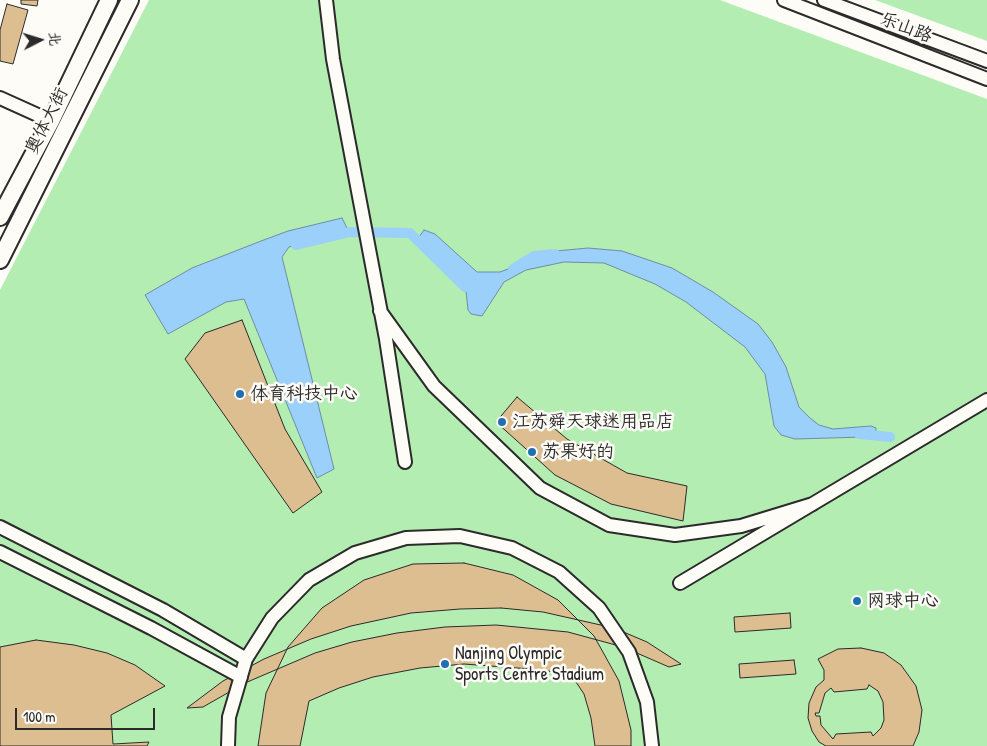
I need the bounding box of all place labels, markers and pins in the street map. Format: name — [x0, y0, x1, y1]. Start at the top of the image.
place label: 体育科技中心 — [250, 383, 358, 405]
marker: 体育科技中心 — [234, 388, 246, 400]
place label: 江苏舜天球迷用品店 — [512, 411, 674, 433]
marker: 江苏舜天球迷用品店 — [496, 416, 508, 428]
place label: 苏果好的 — [542, 441, 614, 463]
marker: 苏果好的 — [526, 446, 538, 458]
place label: 网球中心 — [867, 590, 939, 612]
marker: 网球中心 — [851, 595, 863, 607]
place label: Nanjing Olympic Sports Centre Stadium — [455, 643, 604, 686]
marker: Nanjing Olympic Sports Centre Stadium — [439, 658, 451, 670]

